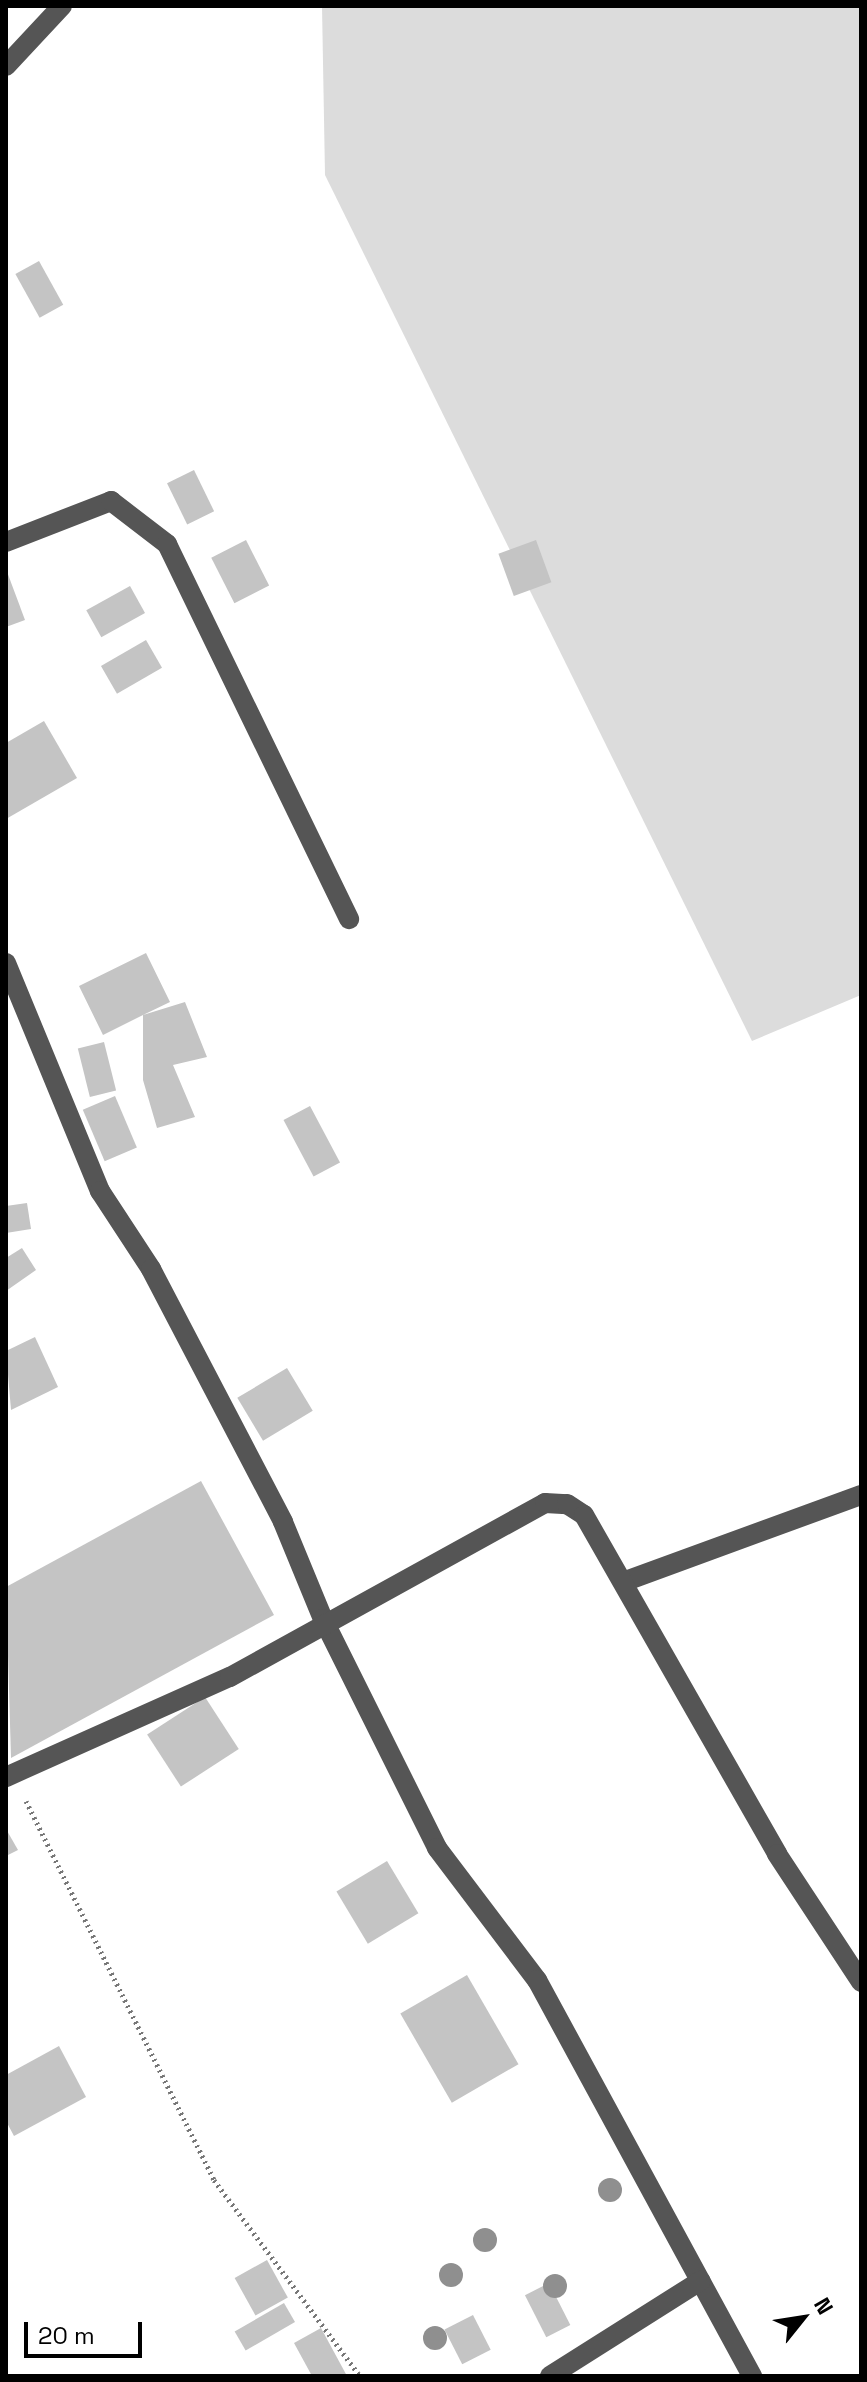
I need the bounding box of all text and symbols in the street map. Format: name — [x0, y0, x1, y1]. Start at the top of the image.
north arrow — [763, 2278, 843, 2358]
text: N — [808, 2293, 840, 2319]
scale bar — [28, 2306, 146, 2356]
text: 20 m — [38, 2320, 95, 2351]

